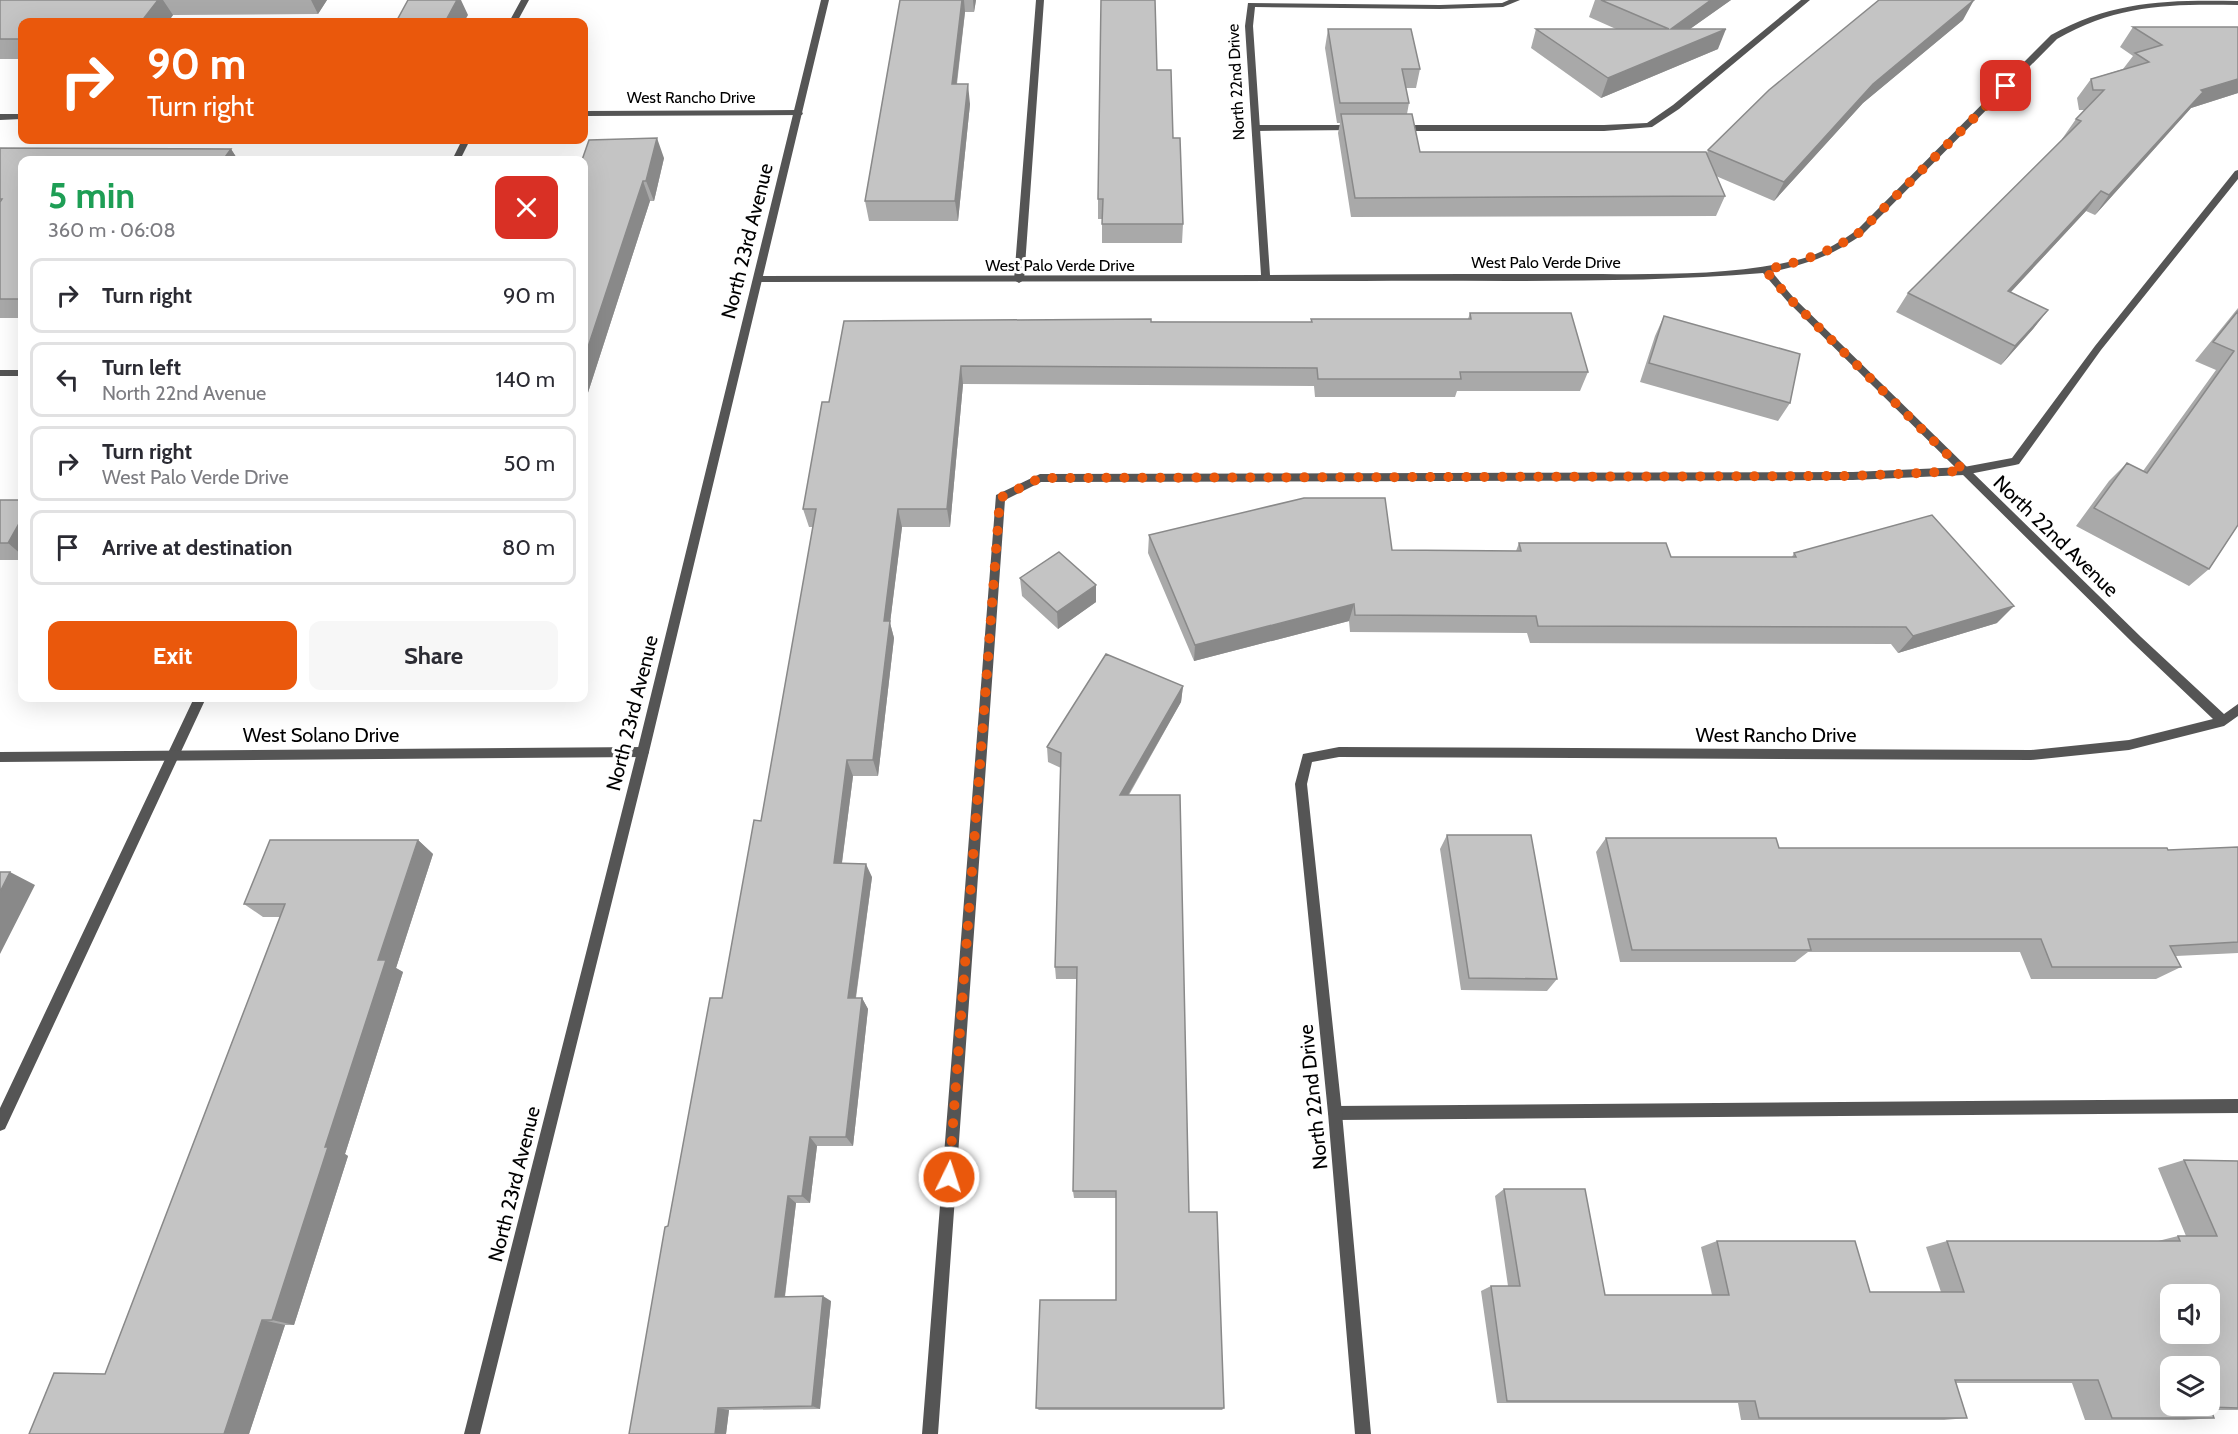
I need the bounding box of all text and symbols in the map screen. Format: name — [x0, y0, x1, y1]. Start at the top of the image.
street label: North 22nd Drive — [1223, 23, 1249, 141]
text: 90 m — [147, 38, 246, 90]
icon: right — [48, 42, 126, 120]
pin — [1980, 60, 2031, 111]
icon: arrive — [1989, 69, 2022, 102]
street label: West Rancho Drive — [627, 88, 755, 107]
text: Turn right — [147, 90, 254, 123]
street label: North 23rd Avenue — [716, 161, 778, 321]
text: 5 min — [48, 173, 135, 217]
button: close — [495, 176, 558, 239]
text: 360 m · 06:08 — [48, 218, 176, 242]
street label: West Palo Verde Drive — [1471, 253, 1621, 272]
street label: West Palo Verde Drive — [985, 256, 1135, 275]
icon: right — [51, 279, 84, 312]
text: Turn right — [102, 282, 192, 309]
text: 90 m — [503, 282, 555, 309]
text: Turn left — [102, 354, 181, 381]
icon: left — [51, 363, 84, 396]
text: 140 m — [496, 366, 555, 393]
text: North 22nd Avenue — [102, 381, 266, 405]
text: Turn right — [102, 438, 192, 465]
icon: right — [51, 447, 84, 480]
text: 50 m — [503, 450, 555, 477]
text: West Palo Verde Drive — [102, 465, 289, 489]
street label: North 22nd Avenue — [1989, 470, 2123, 602]
icon: arrive — [51, 531, 84, 564]
text: Arrive at destination — [102, 534, 292, 561]
text: 80 m — [502, 534, 555, 561]
button: Exit — [48, 621, 297, 690]
button: Share — [309, 621, 558, 690]
street label: North 23rd Avenue — [601, 633, 663, 793]
street label: West Solano Drive — [243, 723, 399, 747]
street label: West Rancho Drive — [1696, 723, 1856, 747]
street label: North 22nd Drive — [1293, 1023, 1333, 1171]
street label: North 23rd Avenue — [483, 1104, 545, 1264]
position arrow — [917, 1145, 981, 1209]
map controls — [2160, 1284, 2220, 1416]
button: sound — [2160, 1284, 2220, 1344]
button: layers — [2160, 1356, 2220, 1416]

